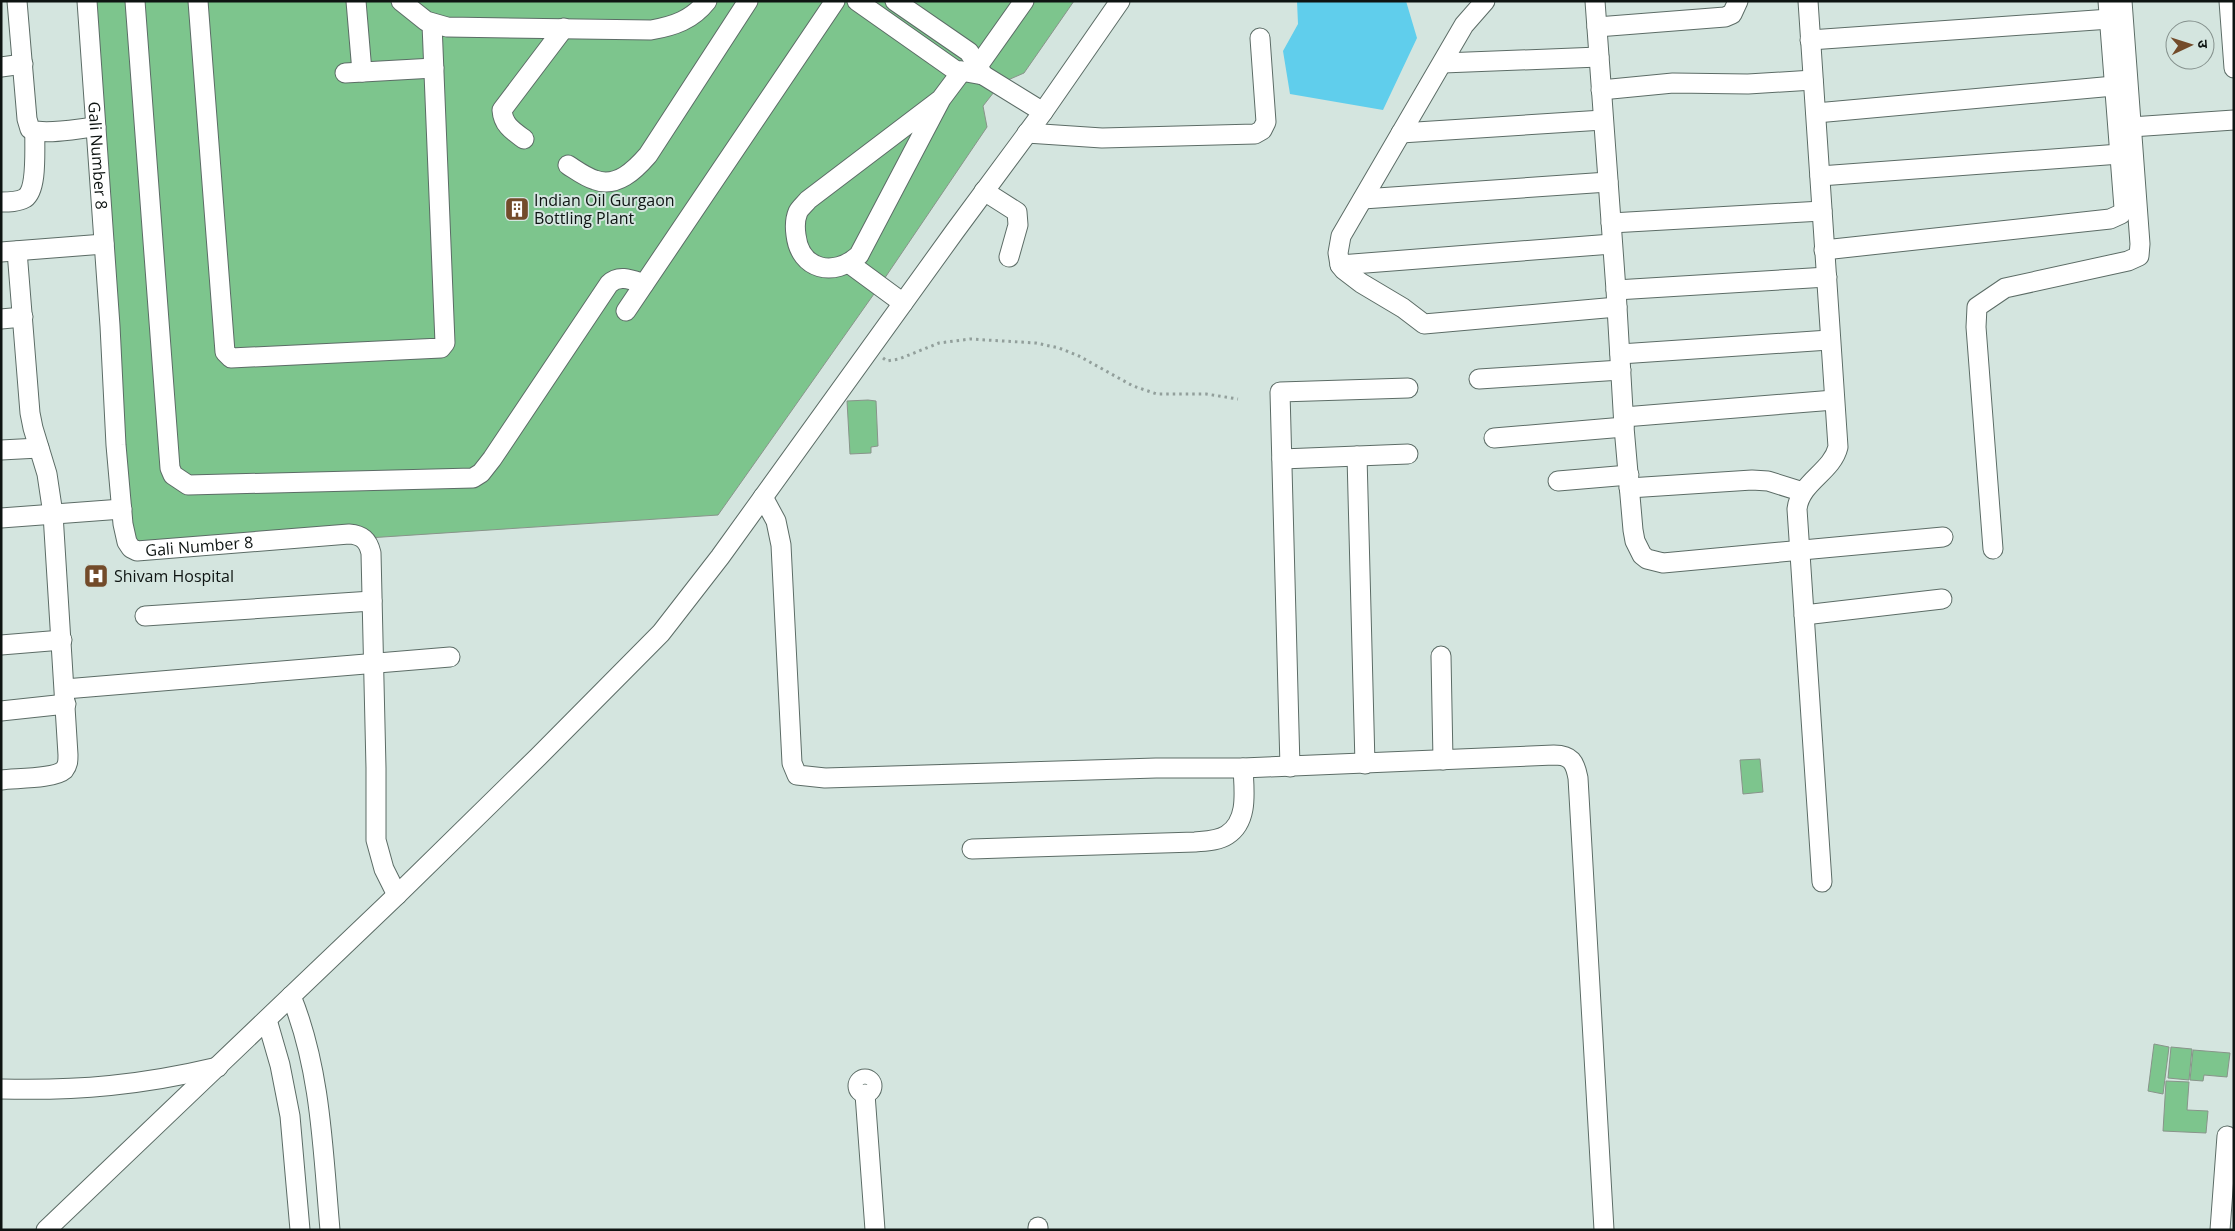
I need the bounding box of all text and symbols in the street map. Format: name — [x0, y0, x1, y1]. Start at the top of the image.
north arrow — [2165, 20, 2215, 70]
text: उ — [2194, 39, 2213, 50]
street label: Gali Number 8 — [83, 101, 113, 210]
place label: Indian Oil Gurgaon Bottling Plant — [534, 189, 675, 229]
building icon: Indian Oil Gurgaon Bottling Plant — [504, 196, 530, 222]
street label: Gali Number 8 — [144, 531, 254, 561]
hospital icon: Shivam Hospital — [83, 563, 109, 589]
place label: Shivam Hospital — [114, 565, 234, 587]

